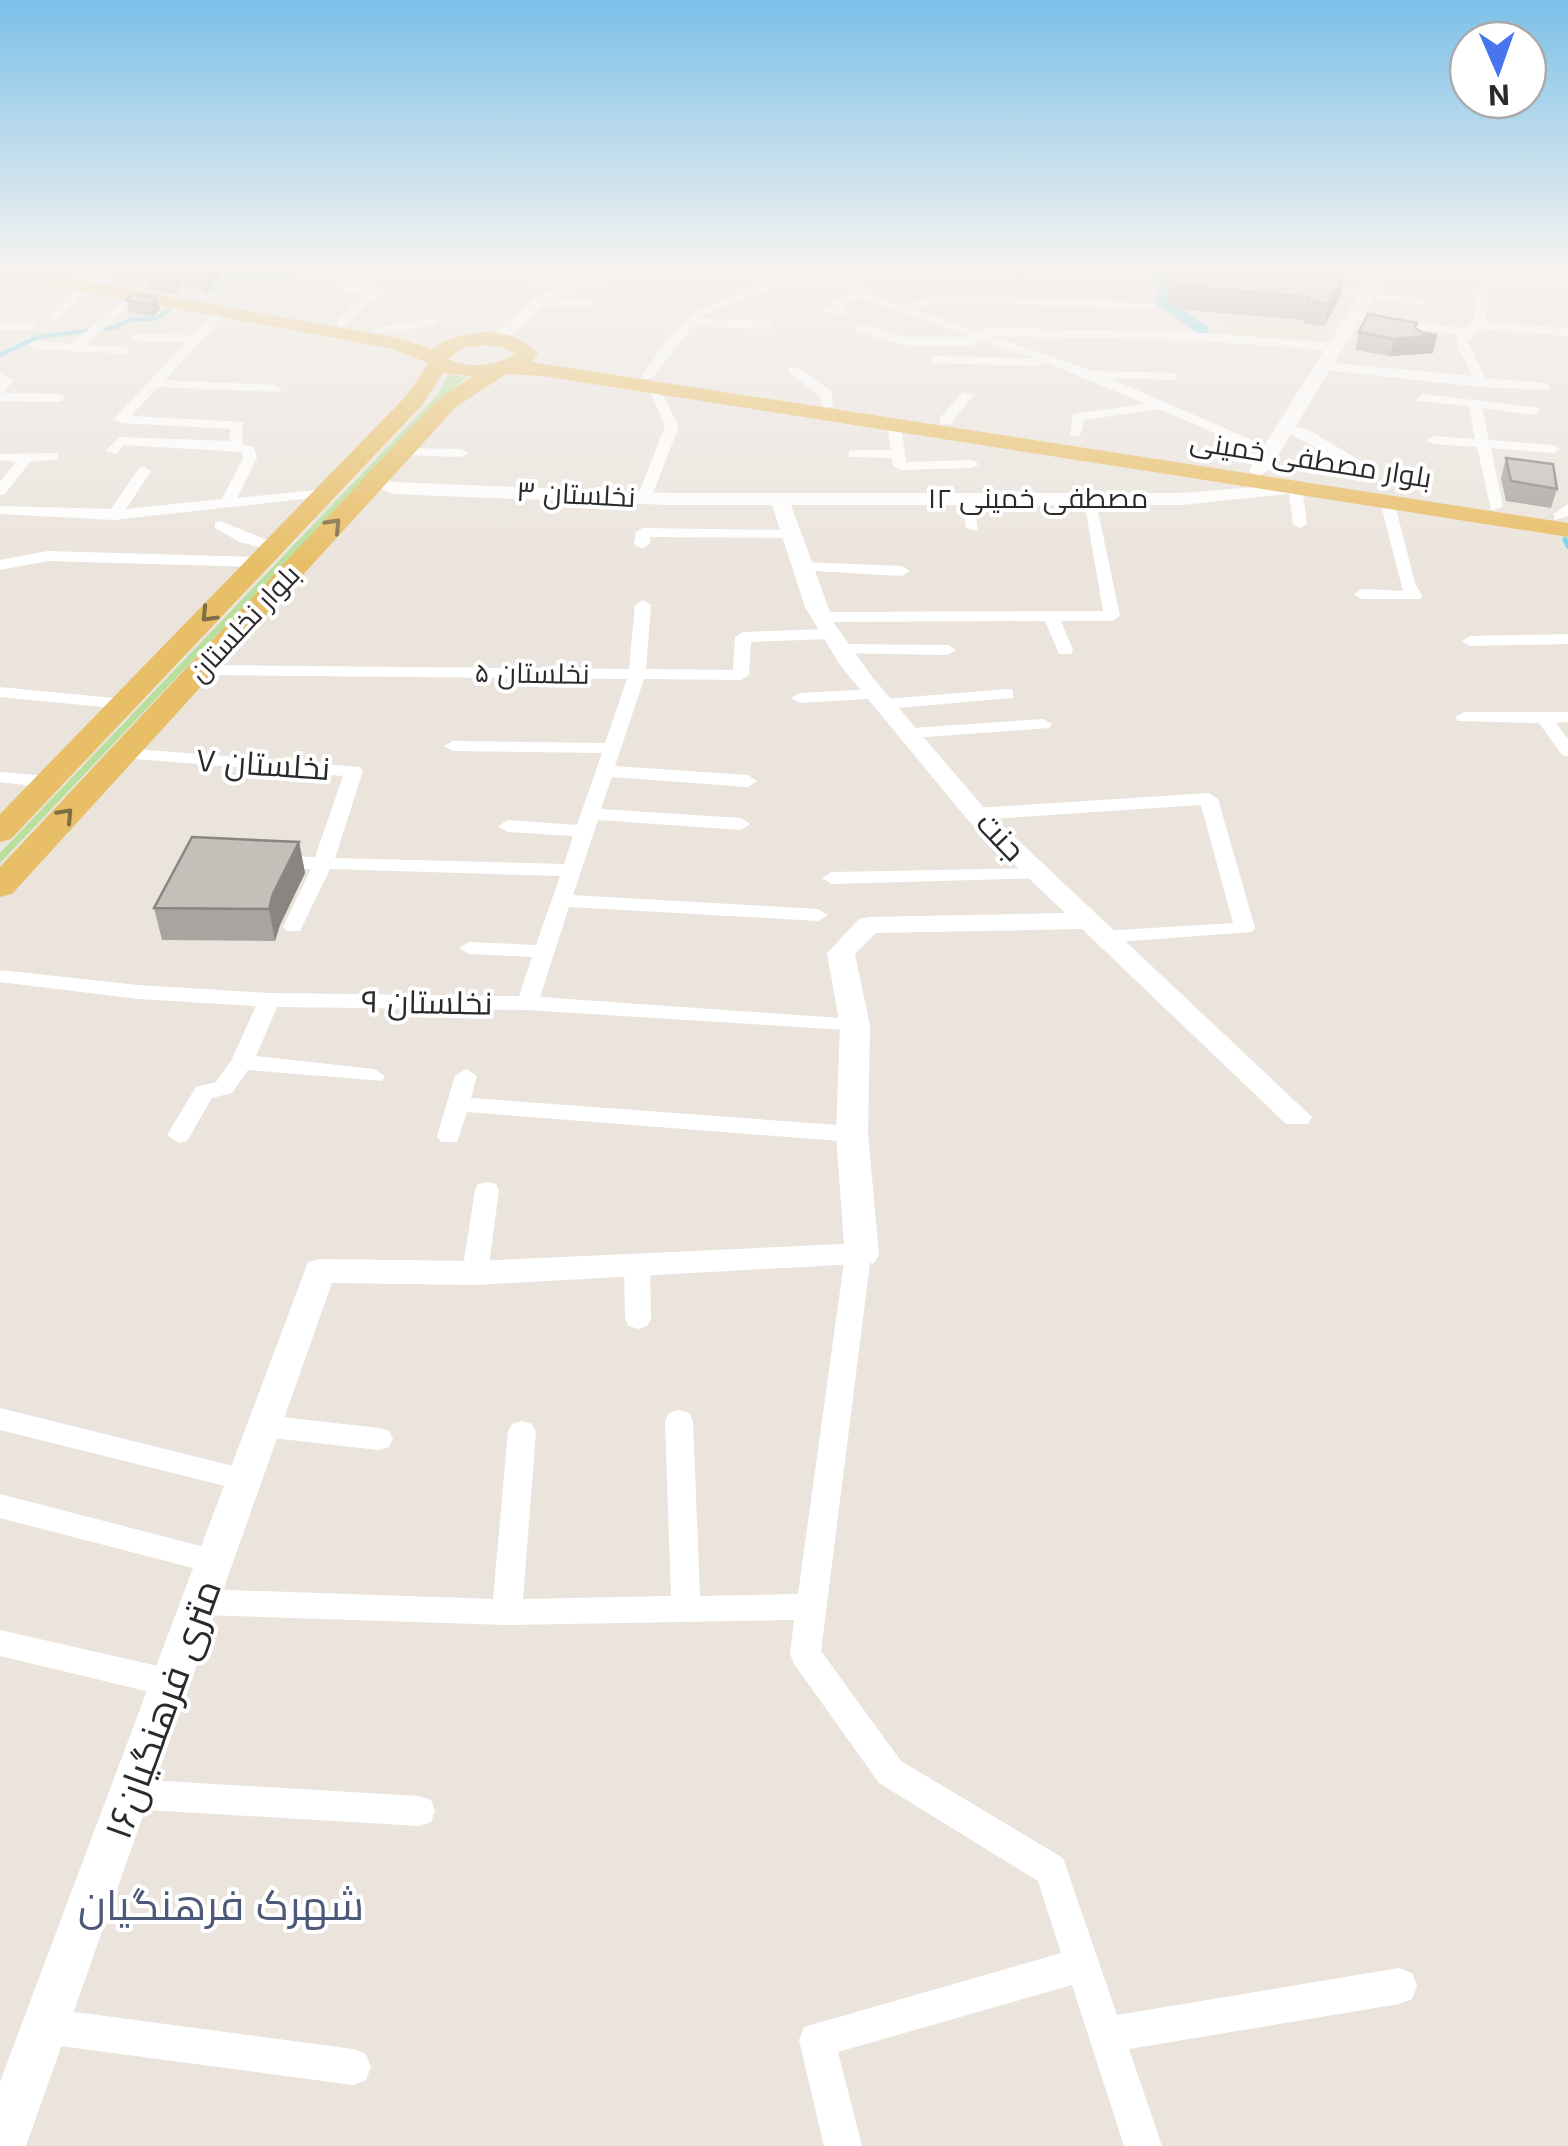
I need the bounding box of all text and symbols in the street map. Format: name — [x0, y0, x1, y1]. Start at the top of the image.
north arrow — [1448, 20, 1548, 120]
text: N — [1488, 78, 1510, 112]
street label: بلوار مصطفی خمینی — [1188, 423, 1434, 495]
street label: نخلستان ۳ — [516, 474, 636, 514]
street label: مصطفی خمینی ۱۲ — [928, 481, 1148, 515]
one-way arrow — [322, 518, 340, 537]
street label: بلوار نخلستان — [181, 558, 307, 688]
one-way arrow — [202, 603, 220, 621]
street label: نخلستان ۵ — [474, 655, 590, 691]
street label: نخلستان ۷ — [195, 740, 331, 788]
street label: جنت — [968, 803, 1034, 869]
one-way arrow — [54, 808, 72, 827]
street label: نخلستان ۹ — [361, 981, 493, 1023]
street label: ۱۶متری فرهنگیان — [94, 1573, 230, 1845]
district label: شهرک فرهنگیان — [78, 1879, 364, 1930]

